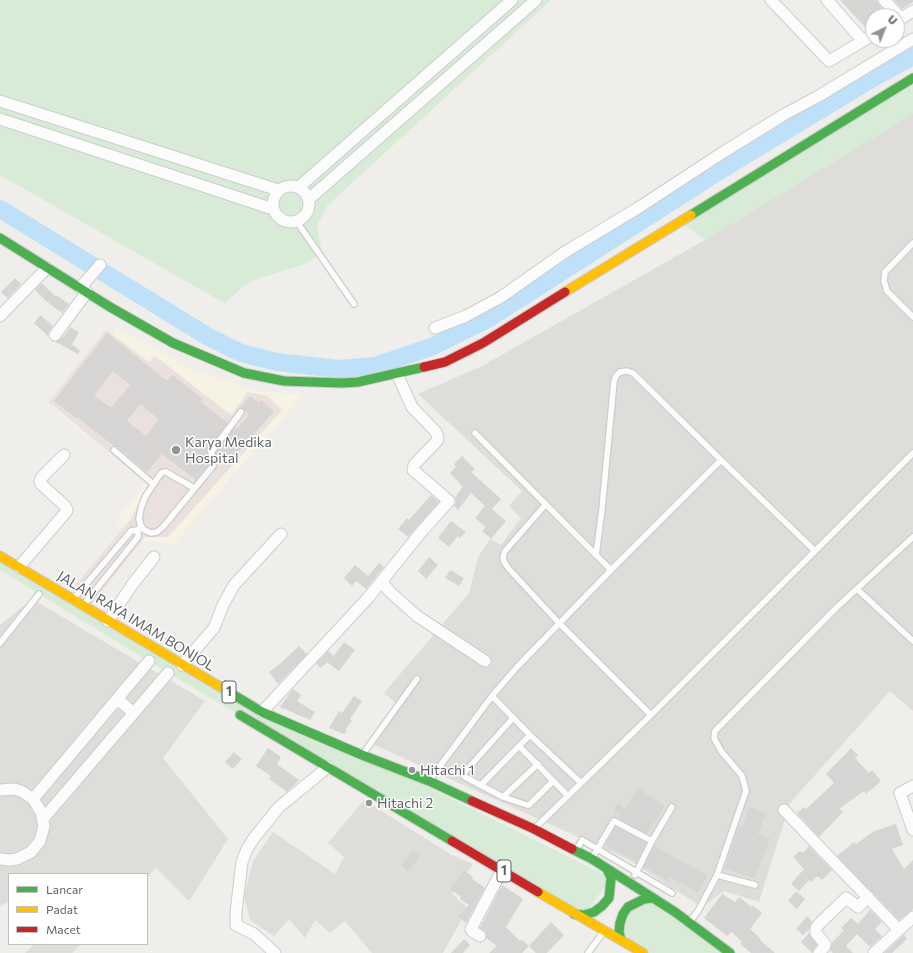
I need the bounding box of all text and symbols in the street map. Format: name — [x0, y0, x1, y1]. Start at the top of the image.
north arrow — [865, 8, 905, 48]
text: U — [885, 12, 900, 27]
place label: Karya Medika Hospital — [185, 434, 272, 466]
marker: Karya Medika Hospital — [170, 444, 182, 456]
street label: JALAN RAYA IMAM BONJOL — [54, 567, 218, 675]
road number: 1 — [222, 681, 236, 703]
place label: Hitachi 1 — [420, 762, 474, 778]
marker: Hitachi 1 — [407, 765, 417, 775]
place label: Hitachi 2 — [377, 795, 433, 811]
marker: Hitachi 2 — [364, 798, 374, 808]
road number: 1 — [497, 860, 511, 882]
legend — [8, 873, 148, 945]
text: Lancar — [46, 882, 83, 896]
text: Padat — [46, 902, 78, 916]
text: Macet — [46, 922, 81, 936]

